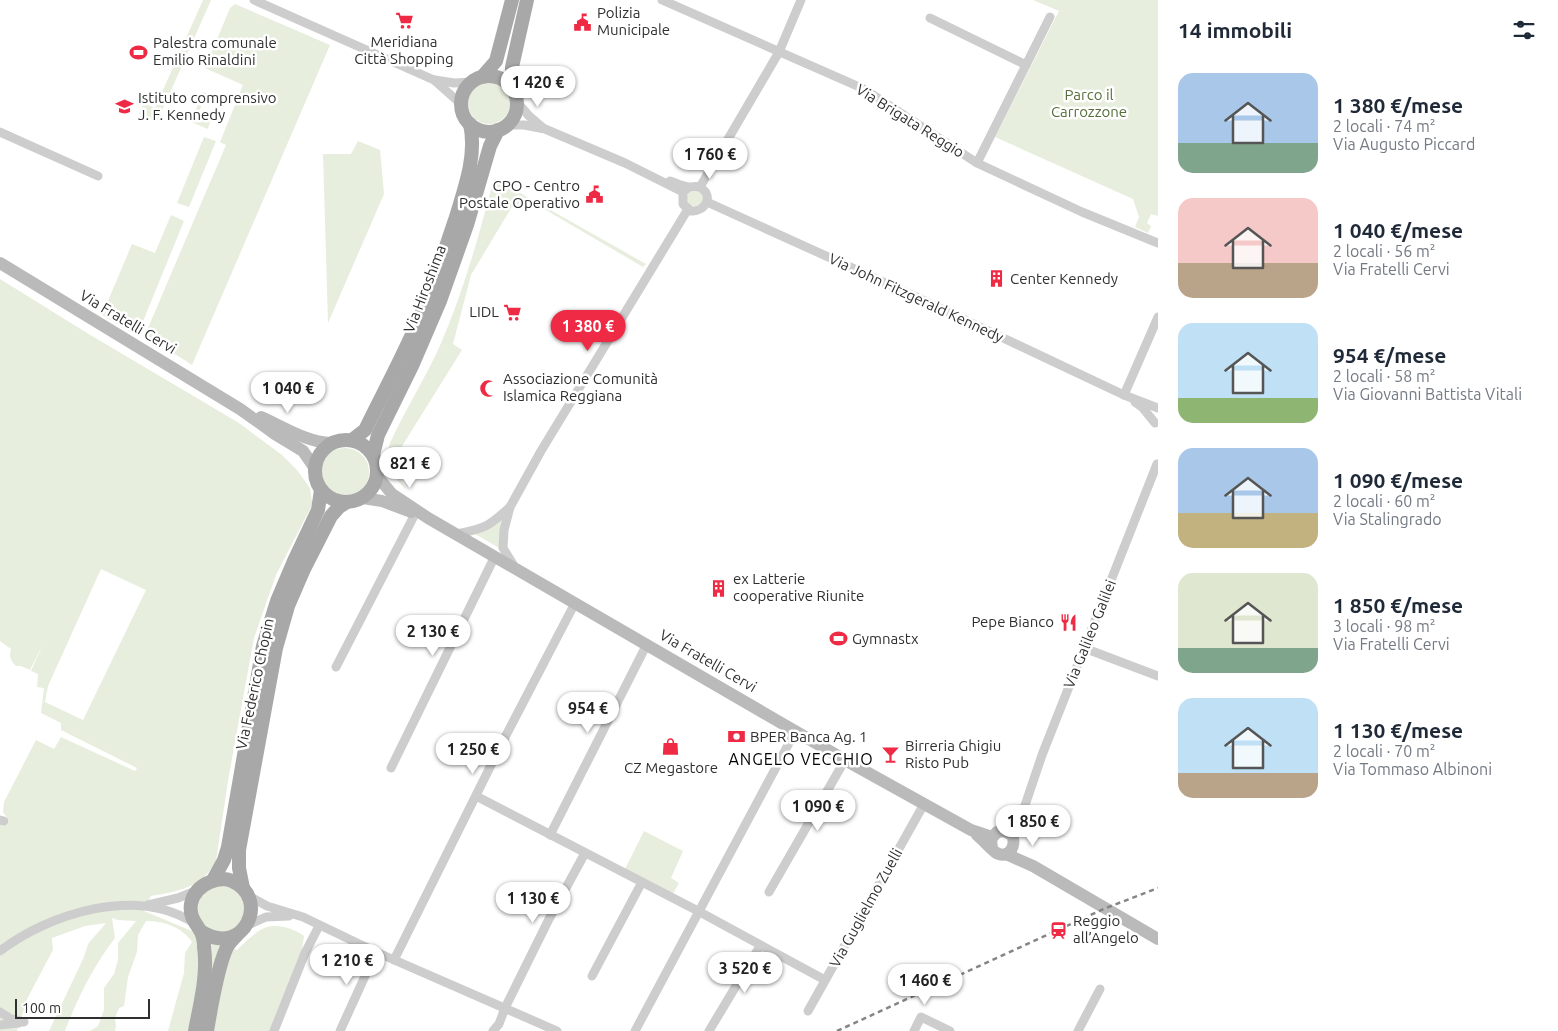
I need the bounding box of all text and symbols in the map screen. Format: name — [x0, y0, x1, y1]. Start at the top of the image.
place label: Polizia Municipale — [597, 4, 670, 38]
supermarket icon: Meridiana Città Shopping — [394, 11, 414, 31]
public building icon: Polizia Municipale — [573, 12, 593, 32]
icon: filters — [1510, 16, 1538, 44]
text: 14 immobili — [1178, 18, 1292, 42]
place label: Meridiana Città Shopping — [354, 33, 454, 67]
place label: Palestra comunale Emilio Rinaldini — [153, 34, 277, 68]
sports icon: Palestra comunale Emilio Rinaldini — [129, 42, 149, 62]
pin: 1 420 € — [492, 66, 584, 108]
text: 1 420 € — [512, 73, 564, 91]
street label: Via Brigata Reggio — [853, 80, 967, 161]
park label: Parco il Carrozzone — [1051, 86, 1127, 120]
place label: Istituto comprensivo J. F. Kennedy — [138, 89, 277, 123]
icon: home — [1218, 93, 1278, 153]
text: 1 380 €/mese — [1333, 93, 1463, 117]
school or university icon: Istituto comprensivo J. F. Kennedy — [114, 97, 134, 117]
text: 2 locali · 74 m² — [1333, 117, 1435, 135]
text: Via Augusto Piccard — [1333, 135, 1475, 153]
pin: 1 760 € — [664, 138, 756, 180]
text: 1 760 € — [684, 145, 736, 163]
place label: CPO - Centro Postale Operativo — [459, 177, 580, 211]
public building icon: CPO - Centro Postale Operativo — [584, 185, 604, 205]
icon: home — [1218, 218, 1278, 278]
text: 1 040 €/mese — [1333, 218, 1463, 242]
street label: Via Hiroshima — [400, 242, 449, 335]
text: 2 locali · 56 m² — [1333, 242, 1435, 260]
street label: Via John Fitzgerald Kennedy — [826, 250, 1006, 346]
text: Via Fratelli Cervi — [1333, 260, 1450, 278]
building icon: Center Kennedy — [986, 269, 1006, 289]
place label: Center Kennedy — [1010, 270, 1118, 287]
street label: Via Fratelli Cervi — [77, 286, 179, 357]
supermarket icon: LIDL — [503, 302, 523, 322]
place label: LIDL — [469, 303, 499, 320]
pin: 1 380 € — [542, 310, 634, 352]
text: 1 380 € — [562, 317, 614, 335]
icon: home — [1218, 343, 1278, 403]
text: 954 €/mese — [1333, 343, 1446, 367]
text: 2 locali · 58 m² — [1333, 367, 1435, 385]
place label: Associazione Comunità Islamica Reggiana — [503, 370, 658, 404]
pin: 1 040 € — [242, 372, 334, 414]
mosque icon: Associazione Comunità Islamica Reggiana — [479, 378, 499, 398]
text: 1 040 € — [262, 379, 314, 397]
text: Via Giovanni Battista Vitali — [1333, 385, 1522, 403]
pin: 821 € — [375, 446, 445, 489]
text: 821 € — [390, 454, 430, 472]
icon: home — [1218, 468, 1278, 528]
text: 1 090 €/mese — [1333, 468, 1463, 492]
text: 2 locali · 60 m² — [1333, 492, 1435, 510]
text: Via Stalingrado — [1333, 510, 1442, 528]
place label: ex Latterie cooperative Riunite — [733, 570, 864, 604]
street label: Via Galileo Galilei — [1060, 577, 1119, 691]
building icon: ex Latterie cooperative Riunite — [709, 578, 729, 598]
icon: home — [1218, 593, 1278, 653]
text: 1 850 €/mese — [1333, 593, 1463, 617]
restaurant icon: Pepe Bianco — [1058, 612, 1078, 632]
place label: Pepe Bianco — [971, 613, 1054, 630]
pin: 2 130 € — [387, 614, 479, 657]
street label: Via Federico Chopin — [232, 617, 277, 751]
text: 3 locali · 98 m² — [1333, 617, 1435, 635]
text: 2 130 € — [407, 622, 459, 640]
street label: Via Fratelli Cervi — [657, 626, 760, 695]
sports icon: Gymnastx — [828, 629, 848, 649]
place label: Gymnastx — [852, 630, 919, 647]
text: Via Fratelli Cervi — [1333, 635, 1450, 653]
pin: 954 € — [553, 692, 623, 734]
text: 954 € — [568, 699, 608, 717]
icon: home — [1218, 718, 1278, 778]
text: 1 130 €/mese — [1333, 718, 1463, 742]
bank icon: BPER Banca Ag. 1 — [726, 727, 746, 747]
place label: BPER Banca Ag. 1 — [750, 728, 868, 745]
pin: 1 250 € — [427, 732, 519, 775]
shop icon: CZ Megastore — [661, 737, 681, 757]
place label: Birreria Ghigiu Risto Pub — [905, 737, 1001, 771]
text: 1 250 € — [447, 740, 499, 758]
text: 2 locali · 70 m² — [1333, 742, 1435, 760]
bar icon: Birreria Ghigiu Risto Pub — [881, 745, 901, 765]
district label: ANGELO VECCHIO — [728, 750, 874, 768]
place label: CZ Megastore — [624, 759, 718, 776]
text: Via Tommaso Albinoni — [1333, 760, 1492, 778]
pin: 1 090 € — [772, 790, 864, 832]
text: 1 090 € — [792, 797, 844, 815]
pin: 1 850 € — [987, 804, 1079, 847]
text: 1 850 € — [1007, 812, 1059, 830]
street label: Via Guglielmo Zuelli — [826, 845, 905, 970]
pin: 1 130 € — [487, 882, 579, 924]
text: 1 130 € — [507, 889, 559, 907]
place label: Reggio all’Angelo — [1073, 912, 1139, 946]
station icon: Reggio all’Angelo — [1049, 920, 1069, 940]
pin: 1 210 € — [301, 944, 393, 986]
text: 1 210 € — [321, 951, 373, 969]
pin: 3 520 € — [699, 952, 791, 994]
text: 3 520 € — [719, 959, 771, 977]
pin: 1 460 € — [879, 964, 971, 1006]
text: 1 460 € — [899, 971, 951, 989]
scale bar — [15, 996, 150, 1019]
text: 100 m — [22, 1000, 61, 1016]

